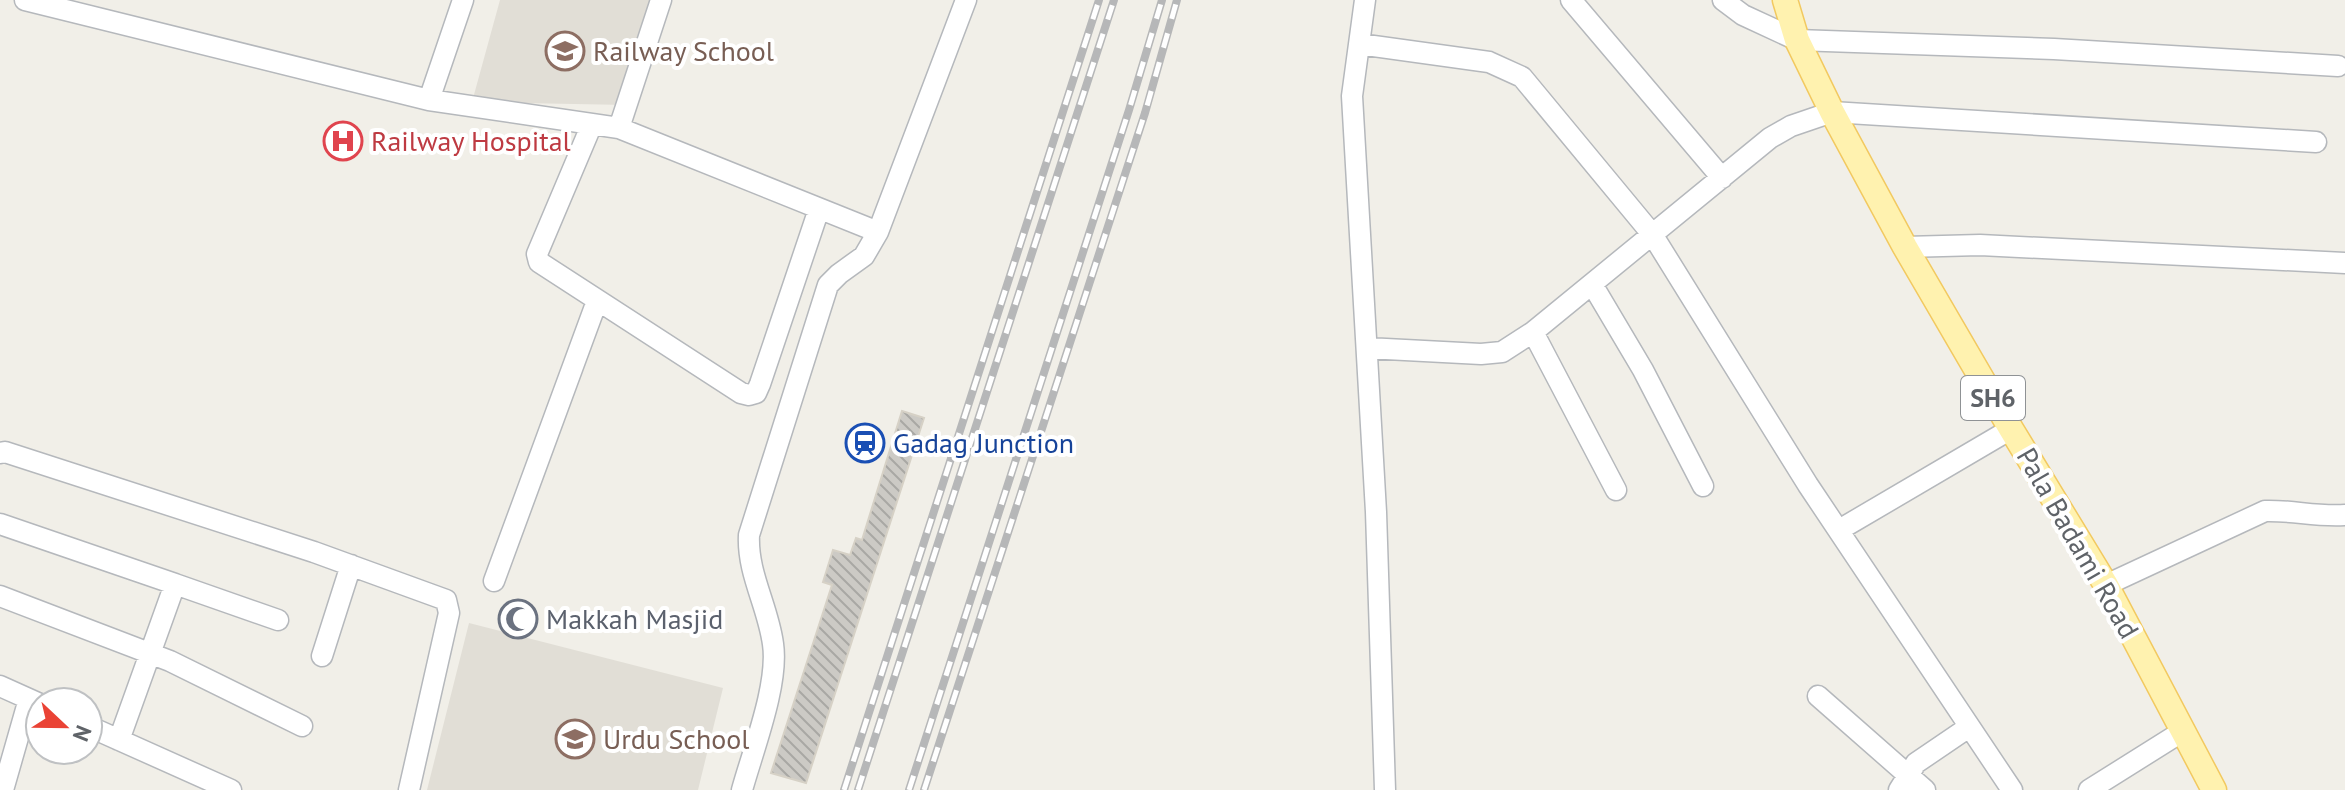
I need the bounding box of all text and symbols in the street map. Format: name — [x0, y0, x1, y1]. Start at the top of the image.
school or university icon: Railway School — [544, 30, 586, 72]
place label: Railway School — [593, 32, 774, 69]
hospital icon: Railway Hospital — [322, 120, 364, 162]
place label: Railway Hospital — [371, 122, 571, 159]
road number: SH6 — [1961, 376, 2025, 420]
station icon: Gadag Junction — [844, 422, 886, 464]
place label: Gadag Junction — [893, 424, 1074, 461]
street label: Pala Badami Road — [2009, 441, 2148, 645]
mosque icon: Makkah Masjid — [497, 598, 539, 640]
place label: Makkah Masjid — [546, 600, 723, 637]
north arrow — [24, 686, 104, 766]
school or university icon: Urdu School — [554, 718, 596, 760]
place label: Urdu School — [603, 720, 749, 757]
text: N — [67, 722, 98, 745]

